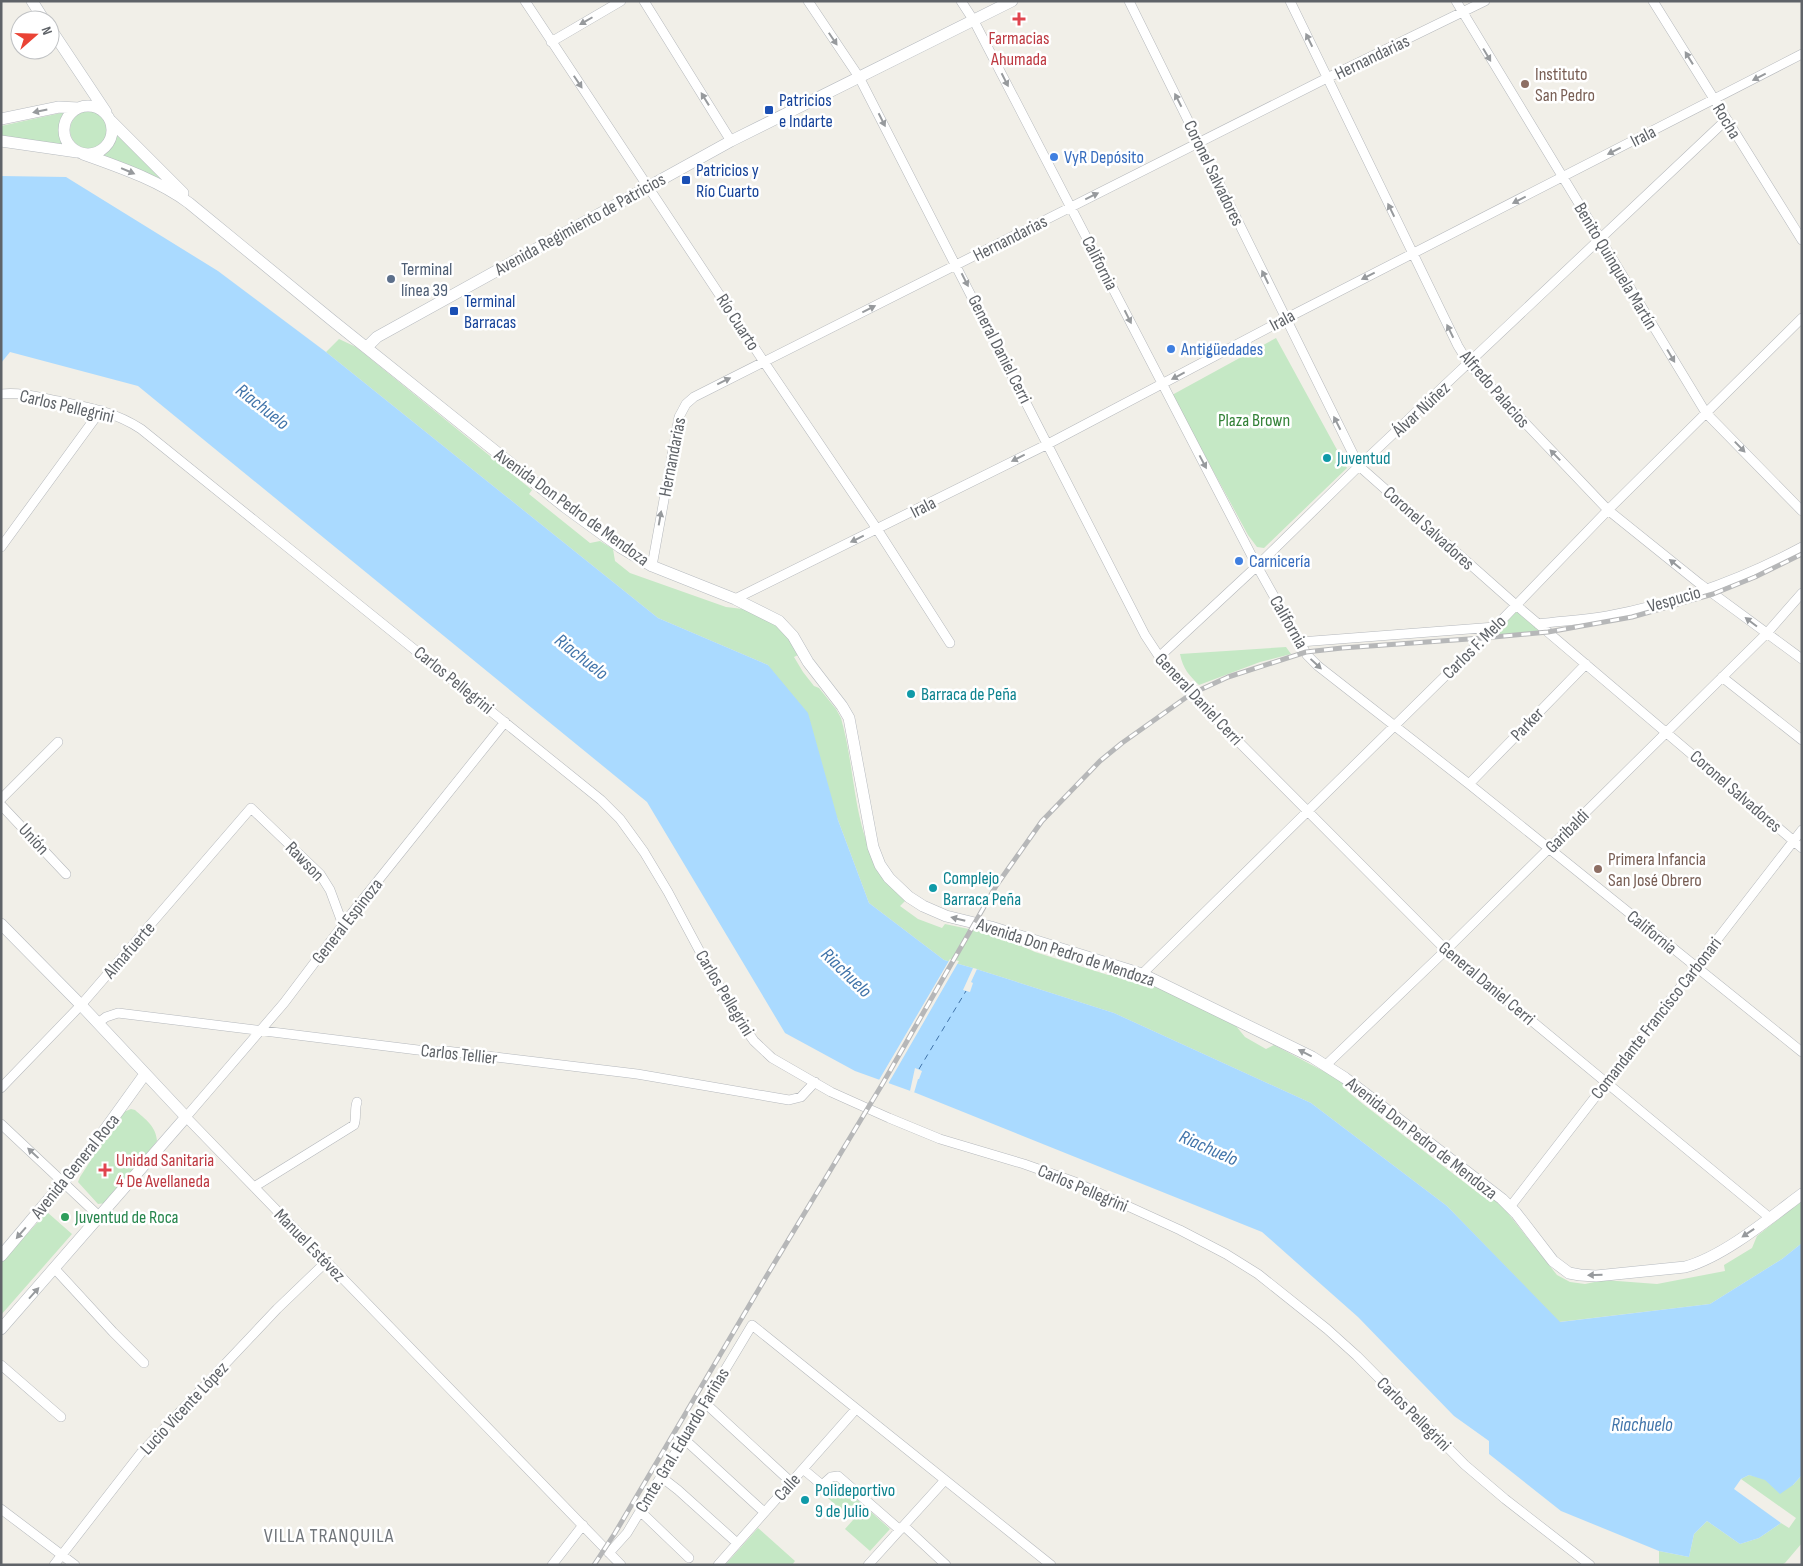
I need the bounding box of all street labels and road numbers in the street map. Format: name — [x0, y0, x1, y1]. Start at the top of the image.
street label: Hernandarias — [1332, 30, 1413, 84]
street label: Rocha — [1708, 100, 1745, 143]
street label: Coronel Salvadores — [1179, 117, 1248, 229]
street label: Irala — [1627, 121, 1660, 152]
street label: Avenida Regimiento de Patricios — [490, 169, 669, 281]
street label: Benito Quinquela Martín — [1569, 199, 1662, 334]
street label: Hernandarias — [970, 211, 1051, 266]
street label: California — [1077, 233, 1122, 294]
street label: Río Cuarto — [712, 290, 764, 355]
street label: General Daniel Cerri — [963, 292, 1036, 407]
street label: Irala — [1266, 305, 1299, 336]
street label: Alfredo Palacios — [1455, 346, 1534, 432]
street label: Álvar Núñez — [1387, 377, 1455, 442]
street label: Carlos Pellegrini — [18, 385, 116, 428]
street label: Hernandarias — [655, 416, 690, 498]
street label: Avenida Don Pedro de Mendoza — [490, 444, 653, 571]
street label: Coronel Salvadores — [1379, 482, 1478, 575]
street label: Irala — [907, 492, 940, 523]
street label: Vespucio — [1645, 582, 1703, 617]
street label: California — [1265, 592, 1312, 653]
street label: Carlos F. Melo — [1438, 611, 1511, 684]
street label: Carlos Pellegrini — [410, 642, 498, 719]
street label: General Daniel Cerri — [1150, 649, 1247, 750]
street label: Parker — [1506, 703, 1548, 745]
street label: Coronel Salvadores — [1685, 746, 1786, 837]
street label: Garibaldi — [1541, 805, 1593, 857]
street label: Unión — [14, 819, 53, 859]
street label: Rawson — [281, 837, 328, 885]
street label: General Espinoza — [308, 874, 387, 968]
street label: California — [1623, 906, 1681, 959]
street label: Avenida Don Pedro de Mendoza — [973, 913, 1158, 991]
street label: Almafuerte — [99, 918, 160, 984]
street label: Comandante Francisco Carbonari — [1587, 933, 1726, 1103]
street label: General Daniel Cerri — [1434, 937, 1539, 1030]
street label: Carlos Pellegrini — [691, 947, 758, 1040]
street label: Carlos Tellier — [420, 1040, 498, 1069]
street label: Avenida Don Pedro de Mendoza — [1341, 1072, 1501, 1204]
street label: Avenida General Roca — [26, 1110, 124, 1224]
street label: Carlos Pellegrini — [1034, 1160, 1131, 1217]
street label: Manuel Estévez — [270, 1205, 350, 1287]
street label: Lucio Vicente López — [136, 1357, 233, 1459]
street label: Cmte. Gral. Eduardo Fariñas — [631, 1364, 734, 1516]
street label: Carlos Pellegrini — [1372, 1373, 1455, 1456]
street label: Calle — [770, 1469, 805, 1505]

